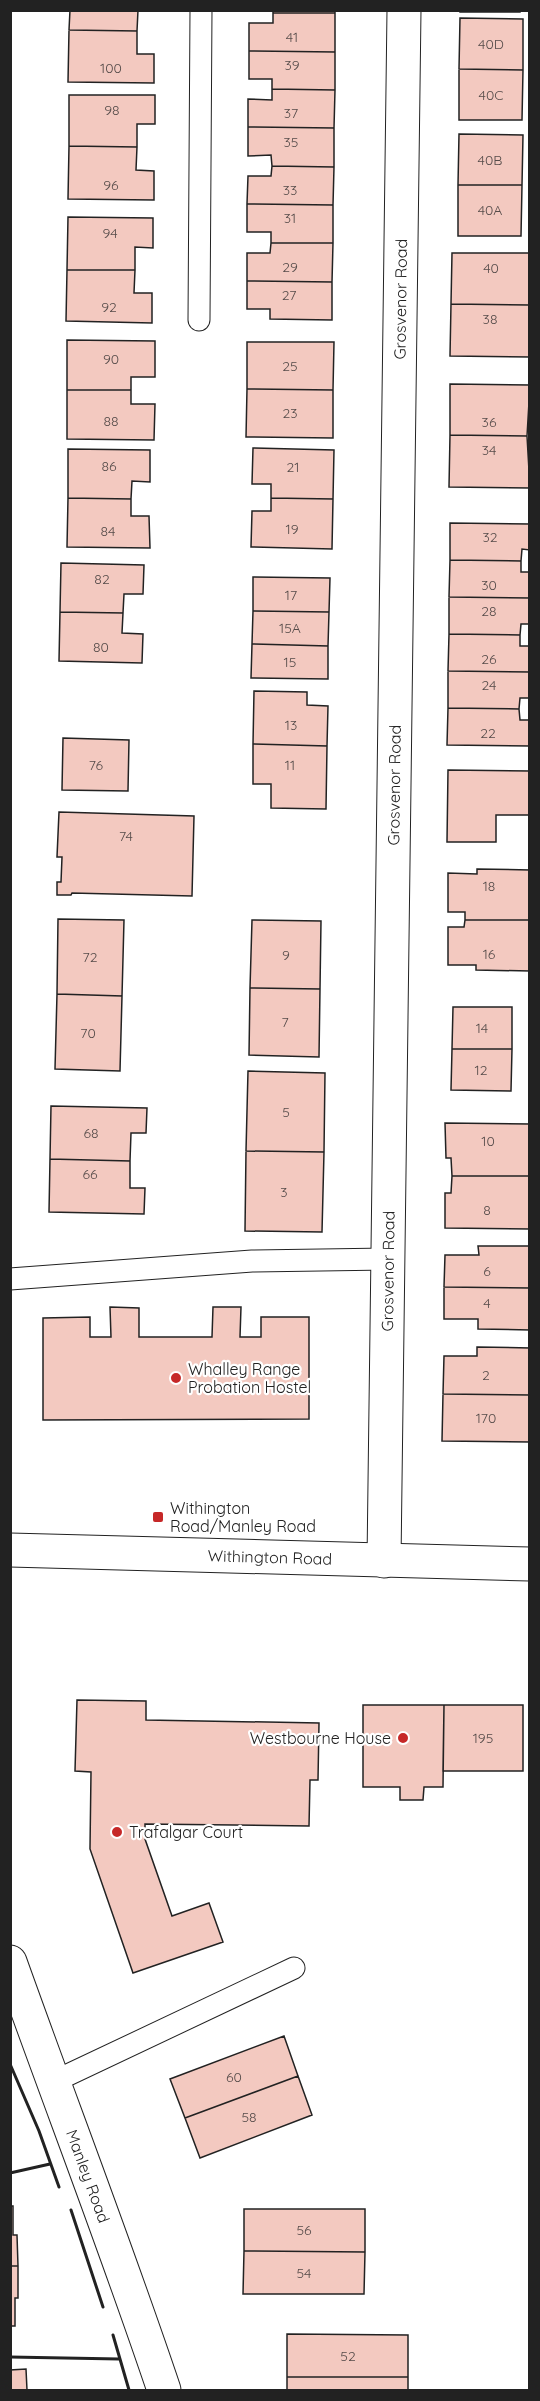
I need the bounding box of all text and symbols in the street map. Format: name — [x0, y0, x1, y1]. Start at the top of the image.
house number: 41 — [286, 28, 298, 46]
house number: 40D — [478, 35, 504, 53]
house number: 39 — [284, 56, 300, 74]
house number: 100 — [100, 59, 122, 77]
house number: 40C — [479, 86, 503, 104]
house number: 98 — [104, 101, 120, 119]
house number: 37 — [284, 104, 298, 122]
house number: 35 — [284, 133, 298, 151]
house number: 40B — [478, 151, 502, 169]
house number: 96 — [103, 176, 119, 194]
house number: 33 — [283, 181, 297, 199]
house number: 40A — [478, 201, 502, 219]
house number: 31 — [284, 209, 296, 227]
house number: 94 — [102, 224, 118, 242]
street label: Grosvenor Road — [389, 239, 411, 360]
house number: 29 — [282, 258, 298, 276]
house number: 40 — [483, 259, 499, 277]
house number: 27 — [282, 286, 296, 304]
house number: 92 — [101, 298, 117, 316]
house number: 38 — [483, 310, 497, 328]
house number: 90 — [103, 350, 119, 368]
house number: 25 — [282, 357, 298, 375]
house number: 23 — [282, 404, 298, 422]
house number: 88 — [103, 412, 119, 430]
house number: 36 — [482, 413, 497, 431]
house number: 34 — [482, 441, 496, 459]
house number: 86 — [101, 457, 117, 475]
house number: 21 — [287, 458, 299, 476]
house number: 19 — [286, 520, 299, 538]
house number: 84 — [101, 522, 115, 540]
house number: 32 — [482, 528, 498, 546]
house number: 82 — [94, 570, 110, 588]
house number: 30 — [481, 576, 497, 594]
house number: 17 — [285, 586, 297, 604]
house number: 28 — [481, 602, 497, 620]
house number: 15A — [279, 619, 301, 637]
house number: 80 — [93, 638, 109, 656]
house number: 26 — [481, 650, 497, 668]
house number: 15 — [284, 653, 296, 671]
house number: 24 — [482, 676, 496, 694]
house number: 13 — [285, 716, 297, 734]
house number: 22 — [480, 724, 496, 742]
street label: Grosvenor Road — [383, 725, 405, 846]
house number: 76 — [89, 756, 104, 774]
house number: 11 — [285, 756, 295, 774]
house number: 74 — [119, 827, 133, 845]
house number: 18 — [483, 877, 495, 895]
house number: 16 — [483, 945, 496, 963]
house number: 9 — [282, 946, 290, 964]
house number: 72 — [83, 948, 98, 966]
house number: 7 — [281, 1013, 289, 1031]
house number: 14 — [476, 1019, 488, 1037]
house number: 70 — [80, 1024, 96, 1042]
house number: 12 — [475, 1061, 488, 1079]
house number: 5 — [282, 1103, 290, 1121]
house number: 68 — [83, 1124, 99, 1142]
house number: 10 — [481, 1132, 495, 1150]
house number: 66 — [82, 1165, 98, 1183]
house number: 3 — [280, 1183, 288, 1201]
house number: 8 — [483, 1201, 491, 1219]
street label: Grosvenor Road — [377, 1211, 399, 1332]
house number: 6 — [483, 1262, 491, 1280]
house number: 4 — [483, 1294, 491, 1312]
place label: Whalley Range Probation Hostel — [188, 1359, 311, 1397]
house number: 2 — [482, 1366, 490, 1384]
marker: Whalley Range Probation Hostel — [169, 1371, 183, 1385]
house number: 170 — [476, 1409, 496, 1427]
place label: Withington Road/Manley Road — [170, 1498, 316, 1536]
marker: Withington Road/Manley Road — [151, 1510, 165, 1524]
street label: Withington Road — [207, 1545, 332, 1569]
place label: Westbourne House — [250, 1728, 391, 1748]
house number: 195 — [473, 1729, 493, 1747]
marker: Westbourne House — [396, 1731, 410, 1745]
place label: Trafalgar Court — [129, 1822, 243, 1842]
marker: Trafalgar Court — [110, 1825, 124, 1839]
house number: 60 — [226, 2068, 242, 2086]
house number: 58 — [241, 2108, 257, 2126]
street label: Manley Road — [62, 2127, 114, 2226]
house number: 56 — [296, 2221, 312, 2239]
house number: 54 — [296, 2264, 312, 2282]
house number: 52 — [340, 2347, 356, 2365]

